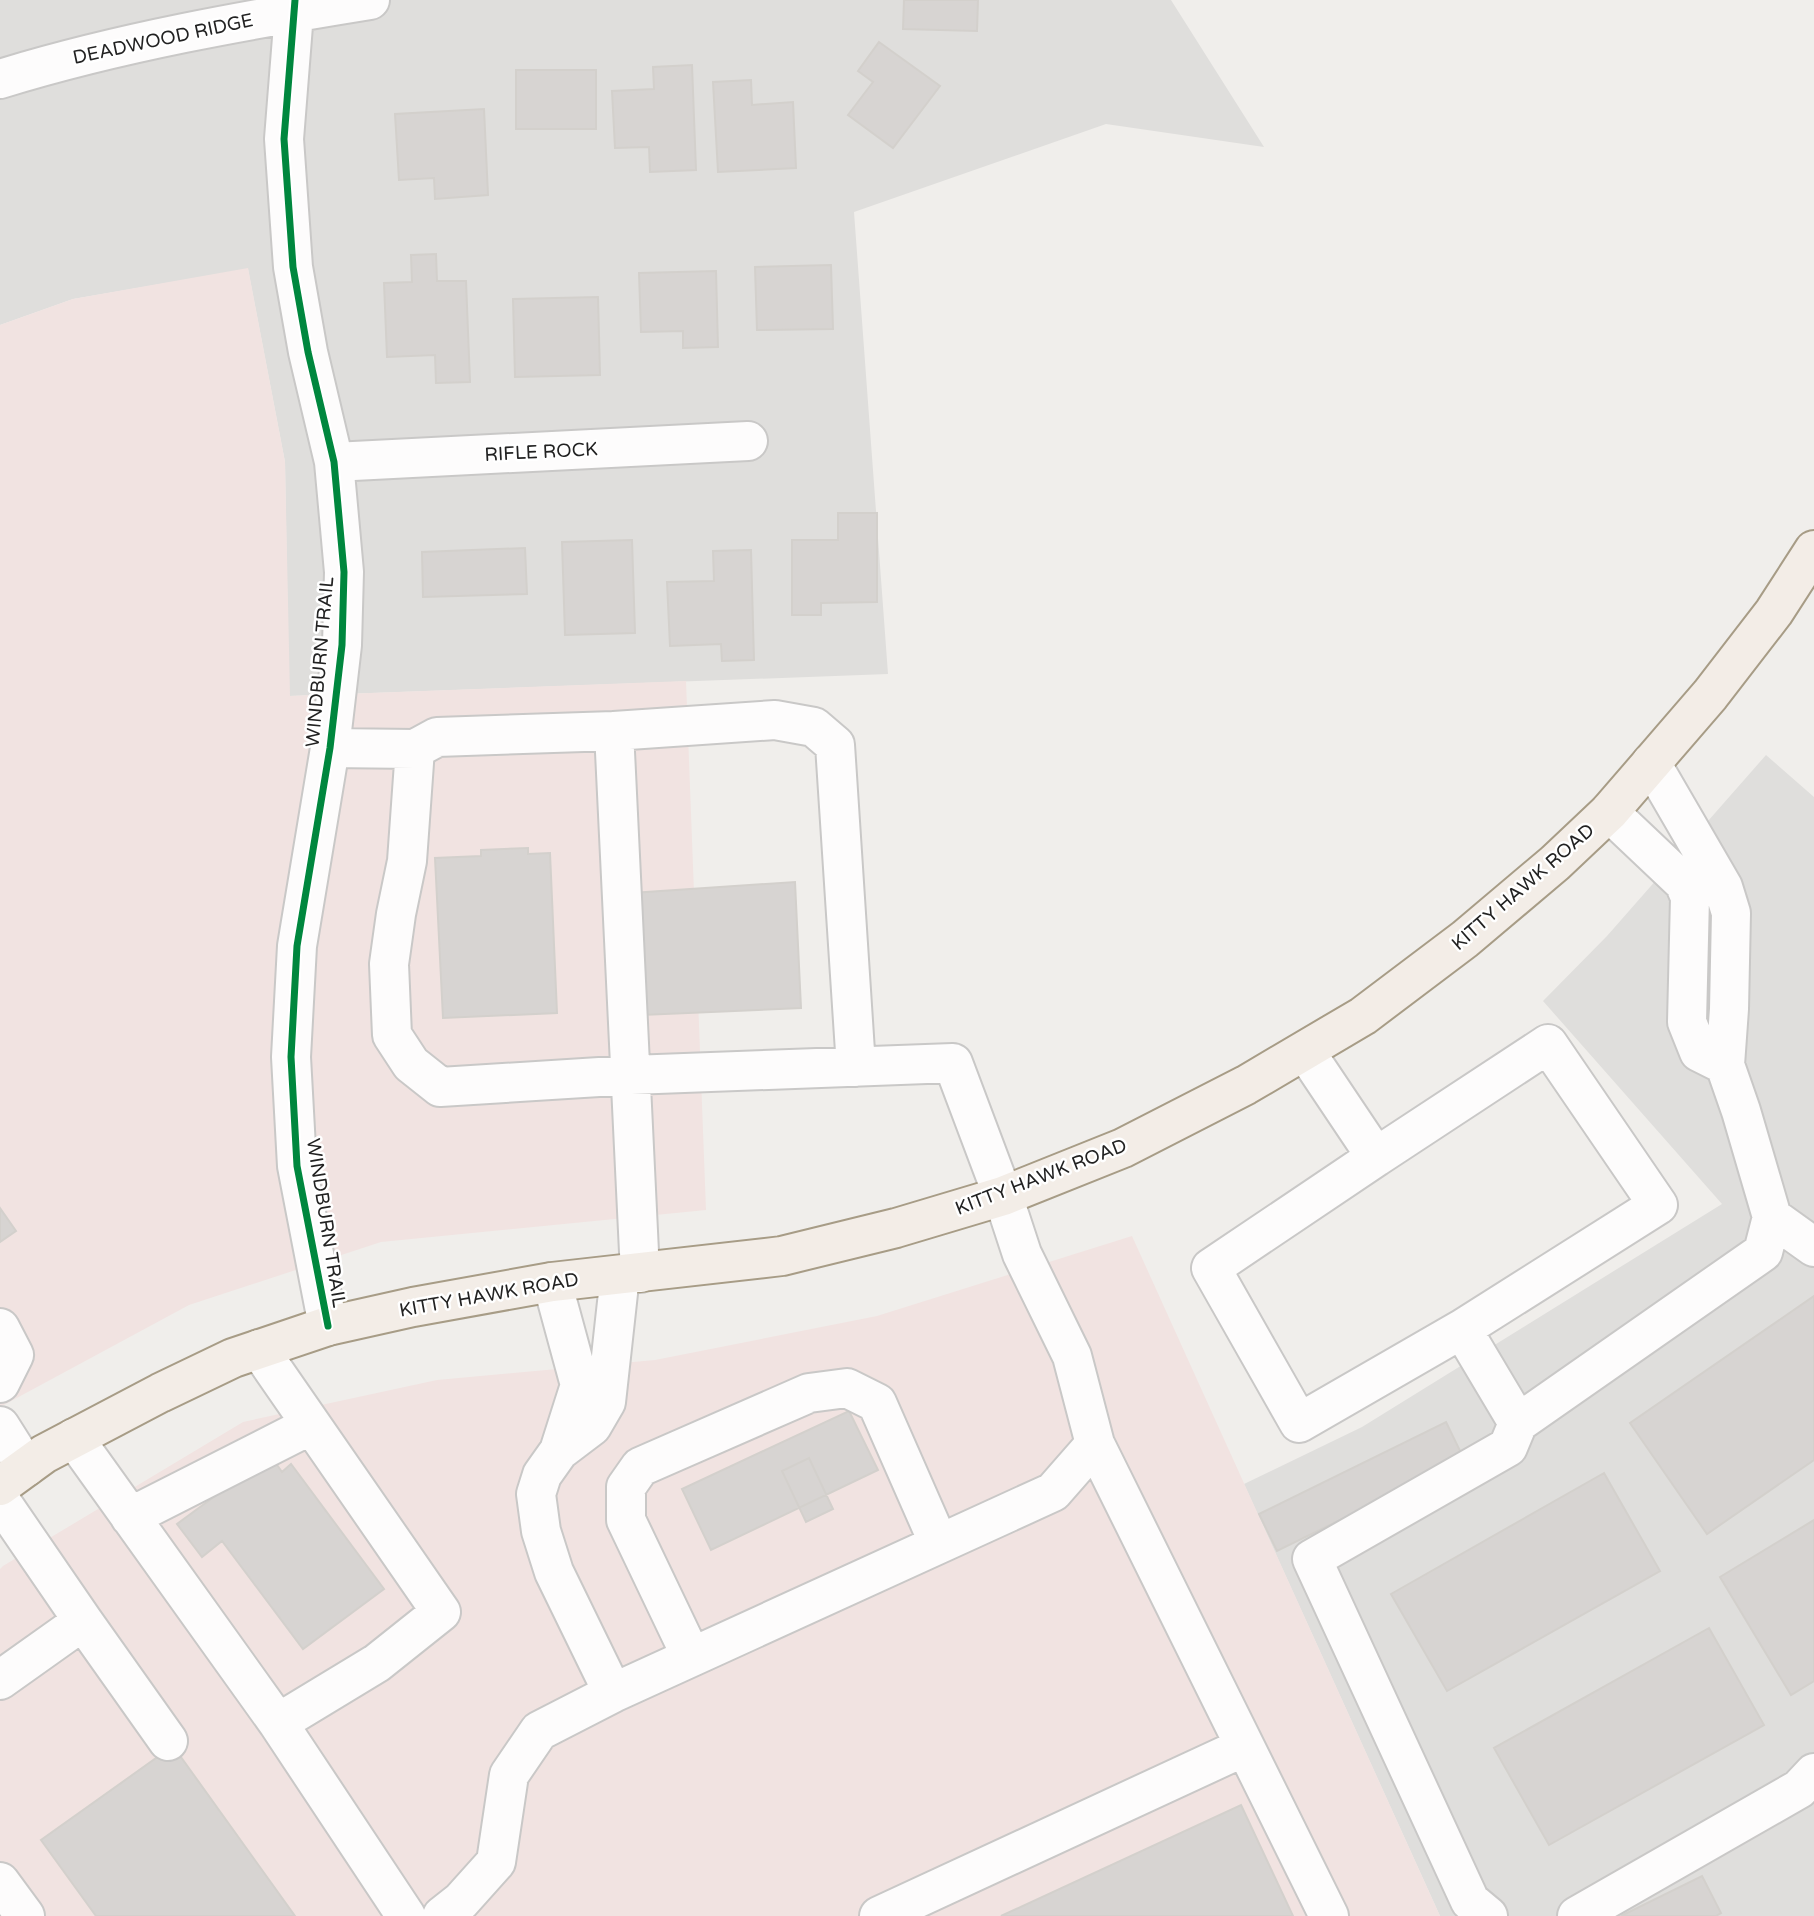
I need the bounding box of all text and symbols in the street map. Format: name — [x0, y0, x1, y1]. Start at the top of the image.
street label: DEADWOOD RIDGE — [71, 9, 255, 69]
street label: RIFLE ROCK — [484, 438, 598, 466]
street label: WINDBURN TRAIL — [302, 576, 338, 748]
street label: KITTY HAWK ROAD — [1447, 819, 1599, 955]
street label: KITTY HAWK ROAD — [952, 1134, 1130, 1220]
street label: WINDBURN TRAIL — [302, 1137, 350, 1309]
street label: KITTY HAWK ROAD — [398, 1268, 580, 1322]

